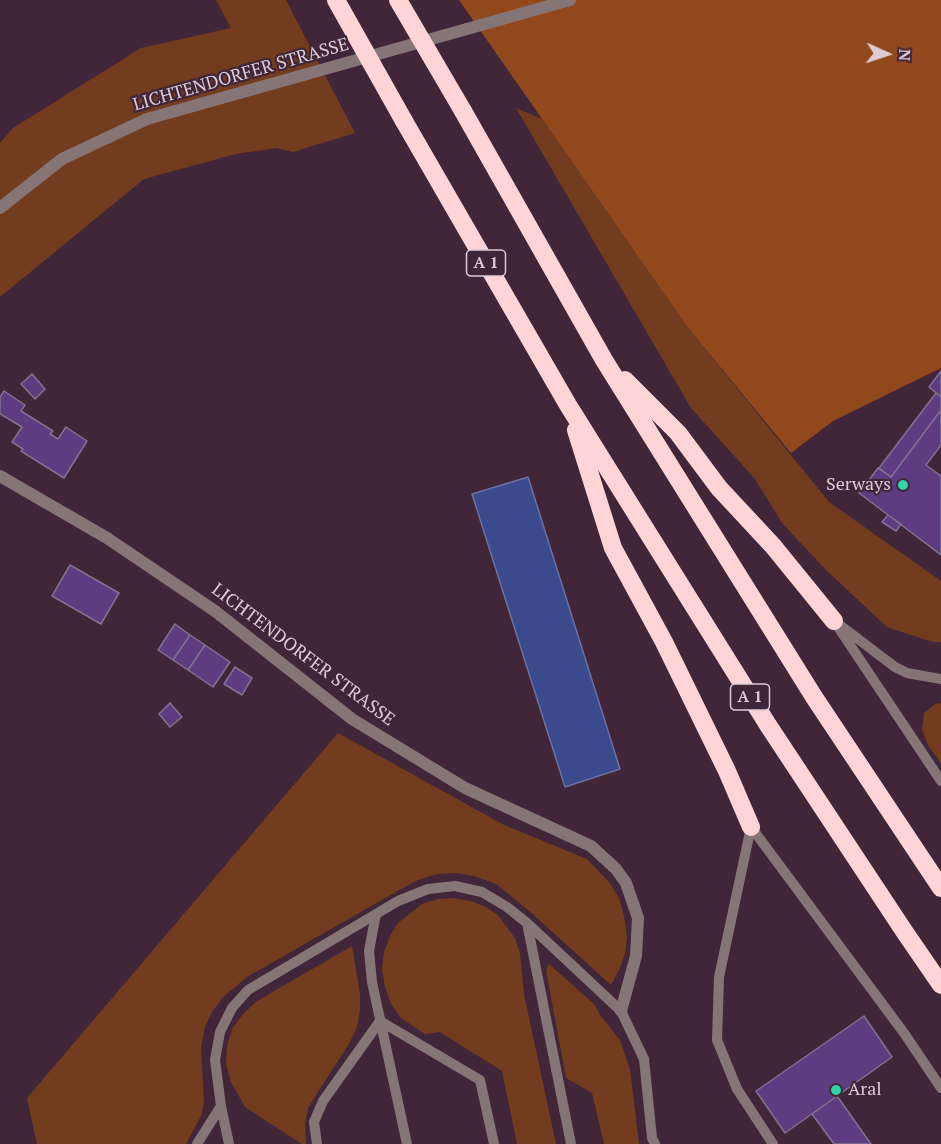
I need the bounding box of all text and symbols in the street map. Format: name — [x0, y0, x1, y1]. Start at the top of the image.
north arrow — [857, 24, 917, 84]
street label: LICHTENDORFER STRASSE — [131, 34, 351, 116]
text: N — [894, 48, 916, 62]
road number: A 1 — [466, 250, 506, 276]
place label: Serways — [826, 474, 891, 496]
marker: Serways — [896, 478, 910, 492]
street label: LICHTENDORFER STRASSE — [207, 579, 399, 731]
road number: A 1 — [730, 684, 770, 710]
place label: Aral — [848, 1079, 882, 1101]
marker: Aral — [829, 1083, 843, 1097]

